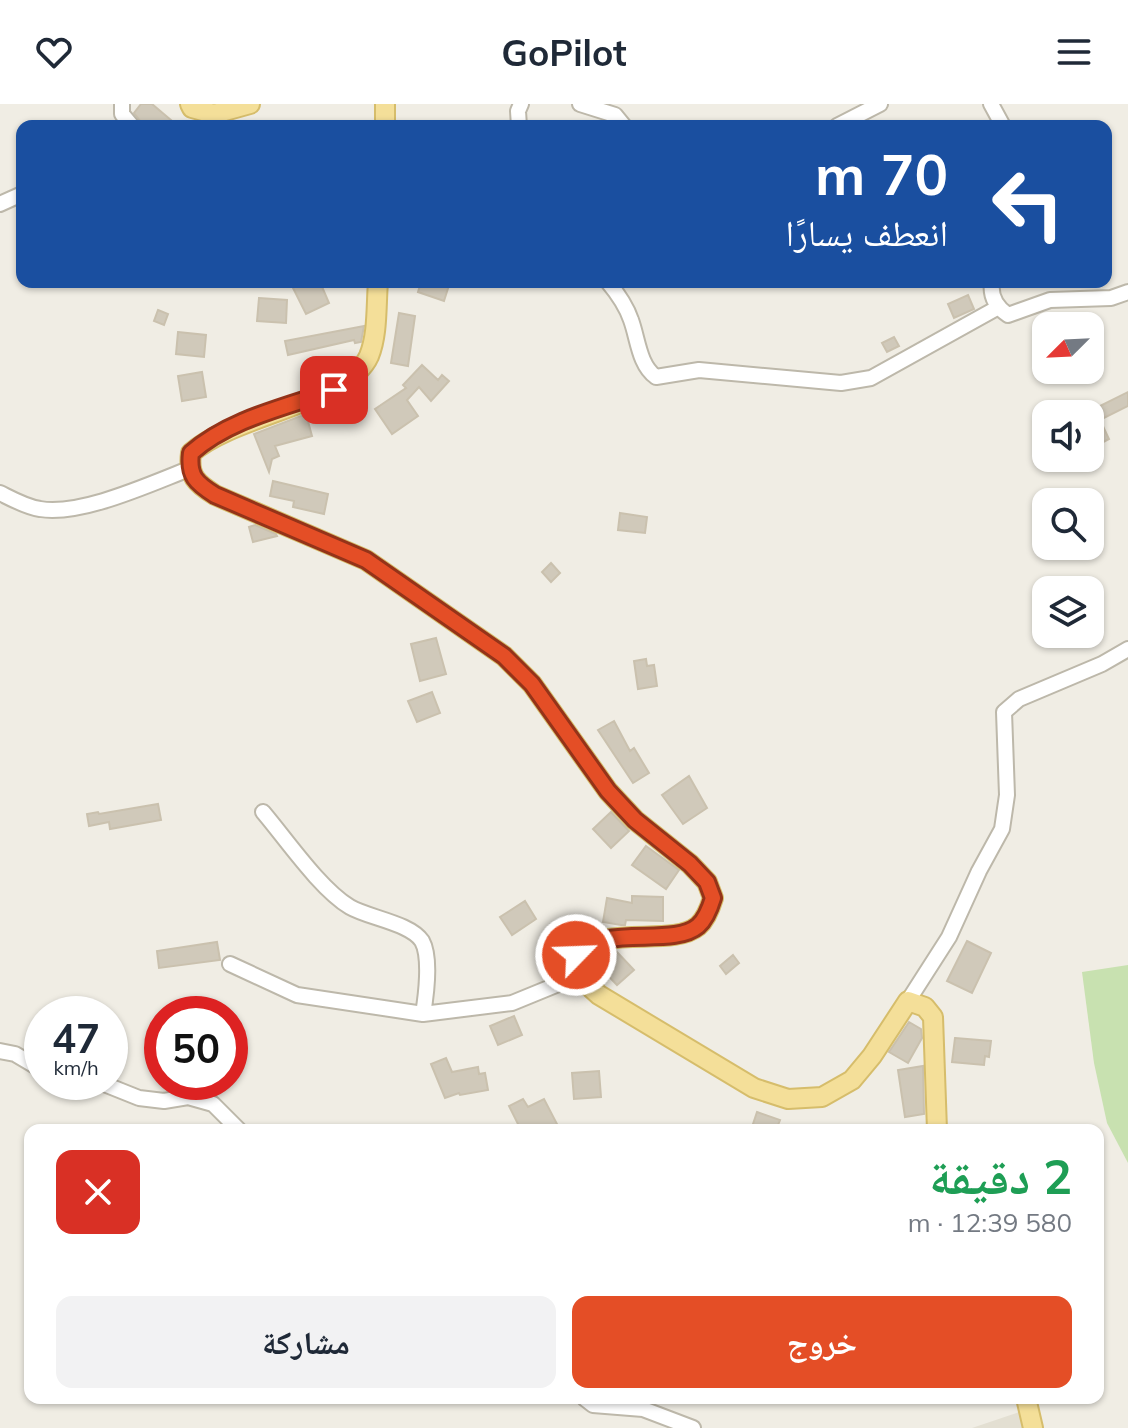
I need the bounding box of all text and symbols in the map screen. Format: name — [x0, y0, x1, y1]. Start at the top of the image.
icon: heart — [32, 30, 76, 74]
text: GoPilot — [501, 30, 627, 75]
icon: menu — [1052, 30, 1096, 74]
text: 70 m — [815, 139, 948, 209]
icon: left — [976, 152, 1080, 256]
text: انعطف يسارًا — [785, 210, 948, 255]
north arrow — [1032, 312, 1104, 384]
map controls — [1032, 312, 1104, 648]
pin — [300, 356, 368, 424]
icon: arrive — [312, 368, 356, 412]
button: sound — [1032, 400, 1104, 472]
button: search — [1032, 488, 1104, 560]
button: layers — [1032, 576, 1104, 648]
position arrow — [534, 913, 618, 997]
speed limit sign: 50 — [144, 996, 248, 1100]
text: 47 — [52, 1013, 100, 1063]
text: km/h — [53, 1055, 99, 1080]
text: 2 دقيقة — [929, 1146, 1072, 1206]
button: close — [56, 1150, 140, 1234]
text: 580 m · 12:39 — [908, 1206, 1072, 1239]
button: مشاركة — [56, 1296, 556, 1388]
button: خروج — [572, 1296, 1072, 1388]

